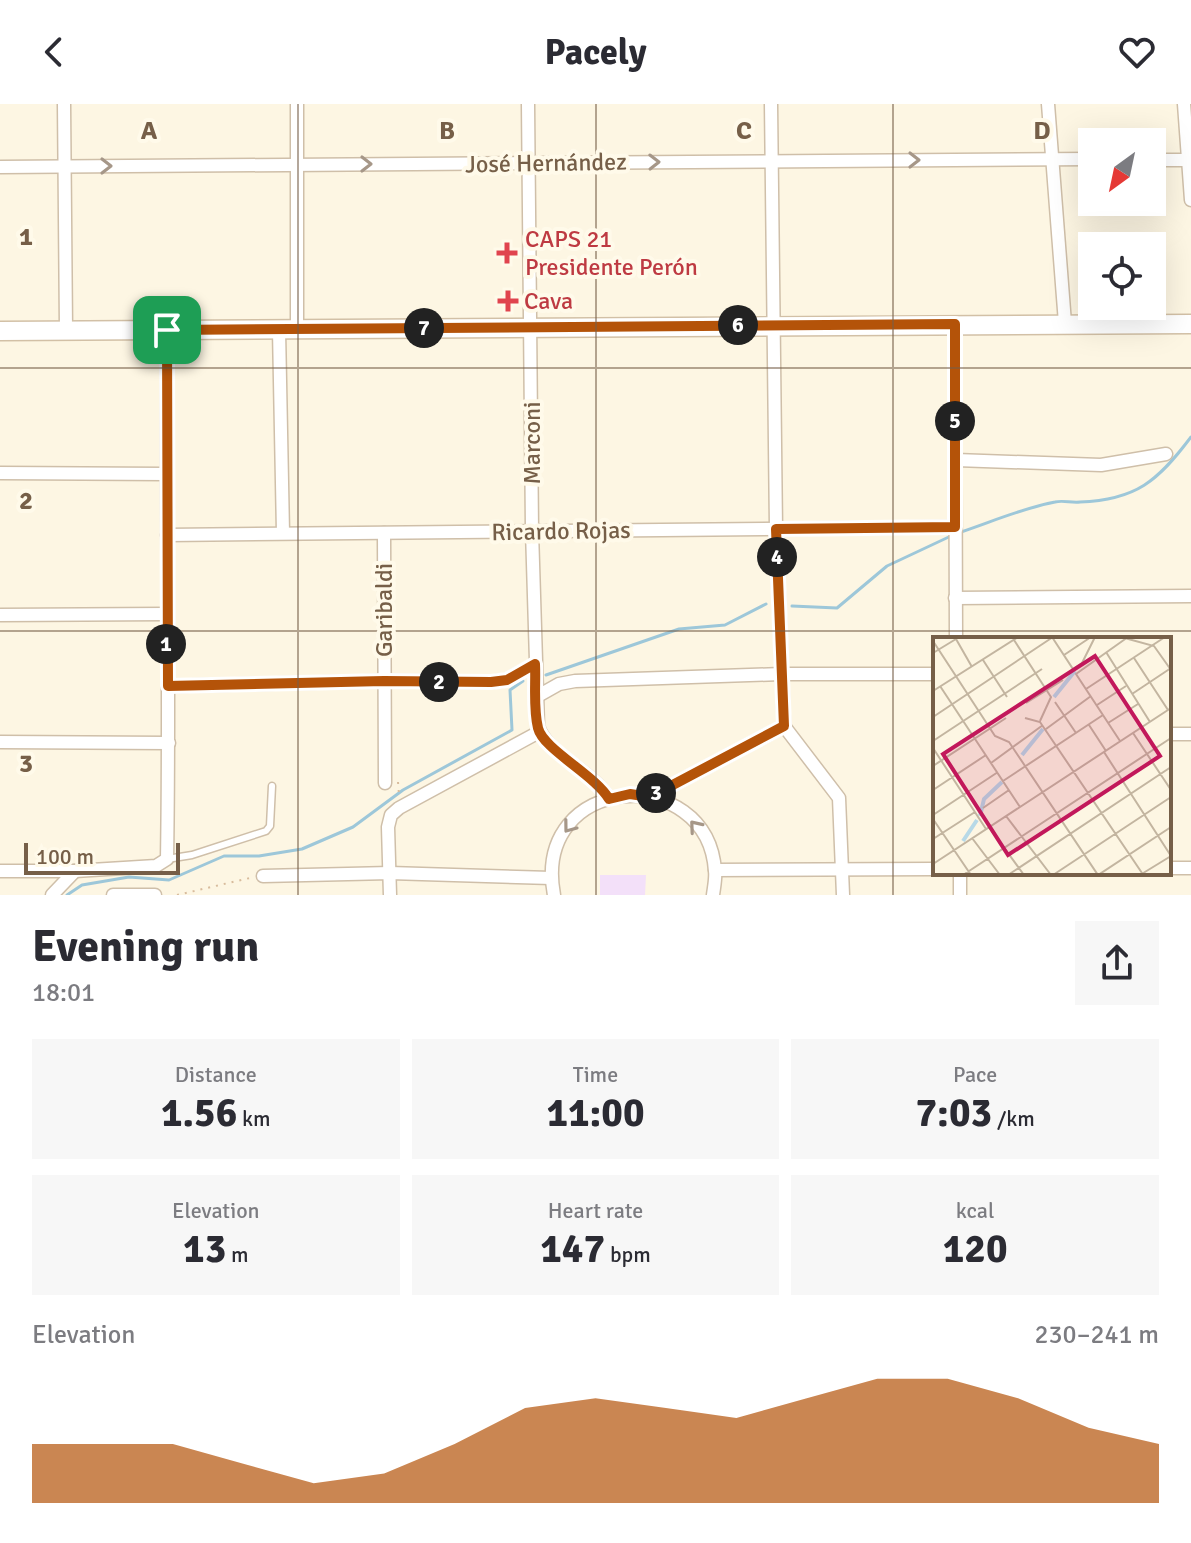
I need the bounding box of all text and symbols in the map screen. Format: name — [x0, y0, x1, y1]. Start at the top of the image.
icon: back — [32, 30, 76, 74]
text: Pacely — [544, 30, 647, 75]
icon: heart — [1115, 30, 1159, 74]
text: A — [141, 115, 158, 147]
text: B — [439, 115, 455, 147]
text: C — [736, 115, 752, 147]
text: D — [1033, 115, 1051, 147]
north arrow — [1078, 128, 1166, 216]
map controls — [1078, 128, 1166, 320]
street label: José Hernández — [465, 147, 627, 179]
one-way arrow — [908, 151, 921, 169]
one-way arrow — [648, 153, 661, 171]
one-way arrow — [360, 155, 373, 173]
one-way arrow — [100, 157, 113, 175]
text: 1 — [19, 221, 33, 253]
place label: CAPS 21 Presidente Perón — [525, 224, 698, 282]
button: locate — [1078, 232, 1166, 320]
marker: CAPS 21 Presidente Perón — [496, 242, 518, 264]
place label: Cava — [524, 286, 573, 316]
marker: Cava — [499, 292, 517, 310]
pin — [133, 296, 201, 364]
pin: 6 — [718, 305, 758, 345]
icon: arrive — [145, 308, 189, 352]
pin: 7 — [404, 308, 444, 348]
text: 6 — [732, 311, 744, 338]
text: 7 — [418, 314, 430, 341]
street label: Marconi — [517, 401, 547, 485]
pin: 5 — [935, 401, 975, 441]
text: 5 — [949, 407, 961, 434]
text: 2 — [19, 485, 33, 517]
street label: Ricardo Rojas — [491, 515, 631, 547]
pin: 4 — [757, 537, 797, 577]
text: 4 — [771, 543, 783, 570]
street label: Garibaldi — [369, 563, 399, 657]
pin: 1 — [146, 624, 186, 664]
text: 1 — [160, 630, 172, 657]
inset map — [933, 637, 1171, 875]
pin: 2 — [419, 662, 459, 702]
text: 2 — [433, 668, 445, 695]
text: 3 — [19, 748, 33, 780]
pin: 3 — [636, 773, 676, 813]
text: 3 — [650, 779, 662, 806]
one-way arrow — [565, 818, 579, 833]
one-way arrow — [690, 820, 705, 835]
scale bar — [24, 839, 180, 875]
text: 100 m — [36, 843, 94, 870]
text: Evening run — [32, 920, 259, 974]
button: share — [1075, 921, 1159, 1005]
text: 18:01 — [32, 977, 95, 1009]
text: Distance — [175, 1061, 257, 1088]
text: Time — [573, 1061, 618, 1088]
text: Pace — [953, 1061, 997, 1088]
text: 1.56 — [161, 1088, 237, 1138]
text: 11:00 — [546, 1088, 645, 1138]
text: 7:03 — [916, 1088, 992, 1138]
text: km — [237, 1105, 271, 1132]
text: /km — [992, 1105, 1035, 1132]
text: Elevation — [172, 1197, 260, 1224]
text: Heart rate — [548, 1197, 643, 1224]
text: kcal — [956, 1197, 994, 1224]
text: 13 — [183, 1224, 226, 1274]
text: 147 — [540, 1224, 605, 1274]
text: 120 — [943, 1224, 1008, 1274]
text: m — [226, 1241, 249, 1268]
text: bpm — [605, 1241, 651, 1268]
text: Elevation — [32, 1319, 136, 1351]
text: 230–241 m — [1035, 1319, 1159, 1351]

